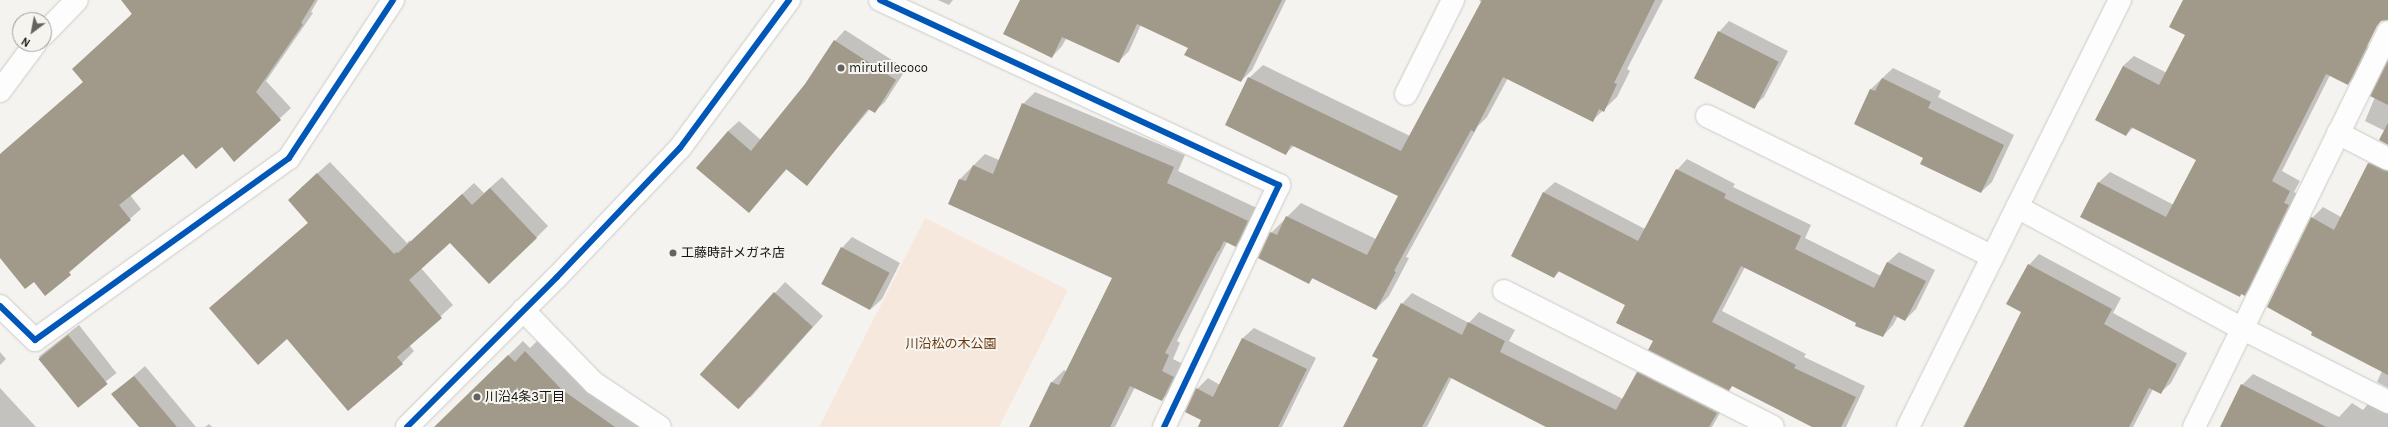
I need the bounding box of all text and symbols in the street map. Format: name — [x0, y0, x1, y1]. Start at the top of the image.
north arrow — [12, 12, 52, 52]
text: N — [19, 34, 33, 49]
place label: mirutillecoco — [849, 60, 928, 76]
marker: mirutillecoco — [836, 63, 846, 73]
place label: 工藤時計メガネ店 — [681, 245, 785, 261]
marker: 工藤時計メガネ店 — [668, 248, 678, 258]
park label: 川沿松の木公園 — [906, 336, 996, 352]
place label: 川沿4条3丁目 — [485, 389, 565, 405]
marker: 川沿4条3丁目 — [472, 392, 482, 402]

